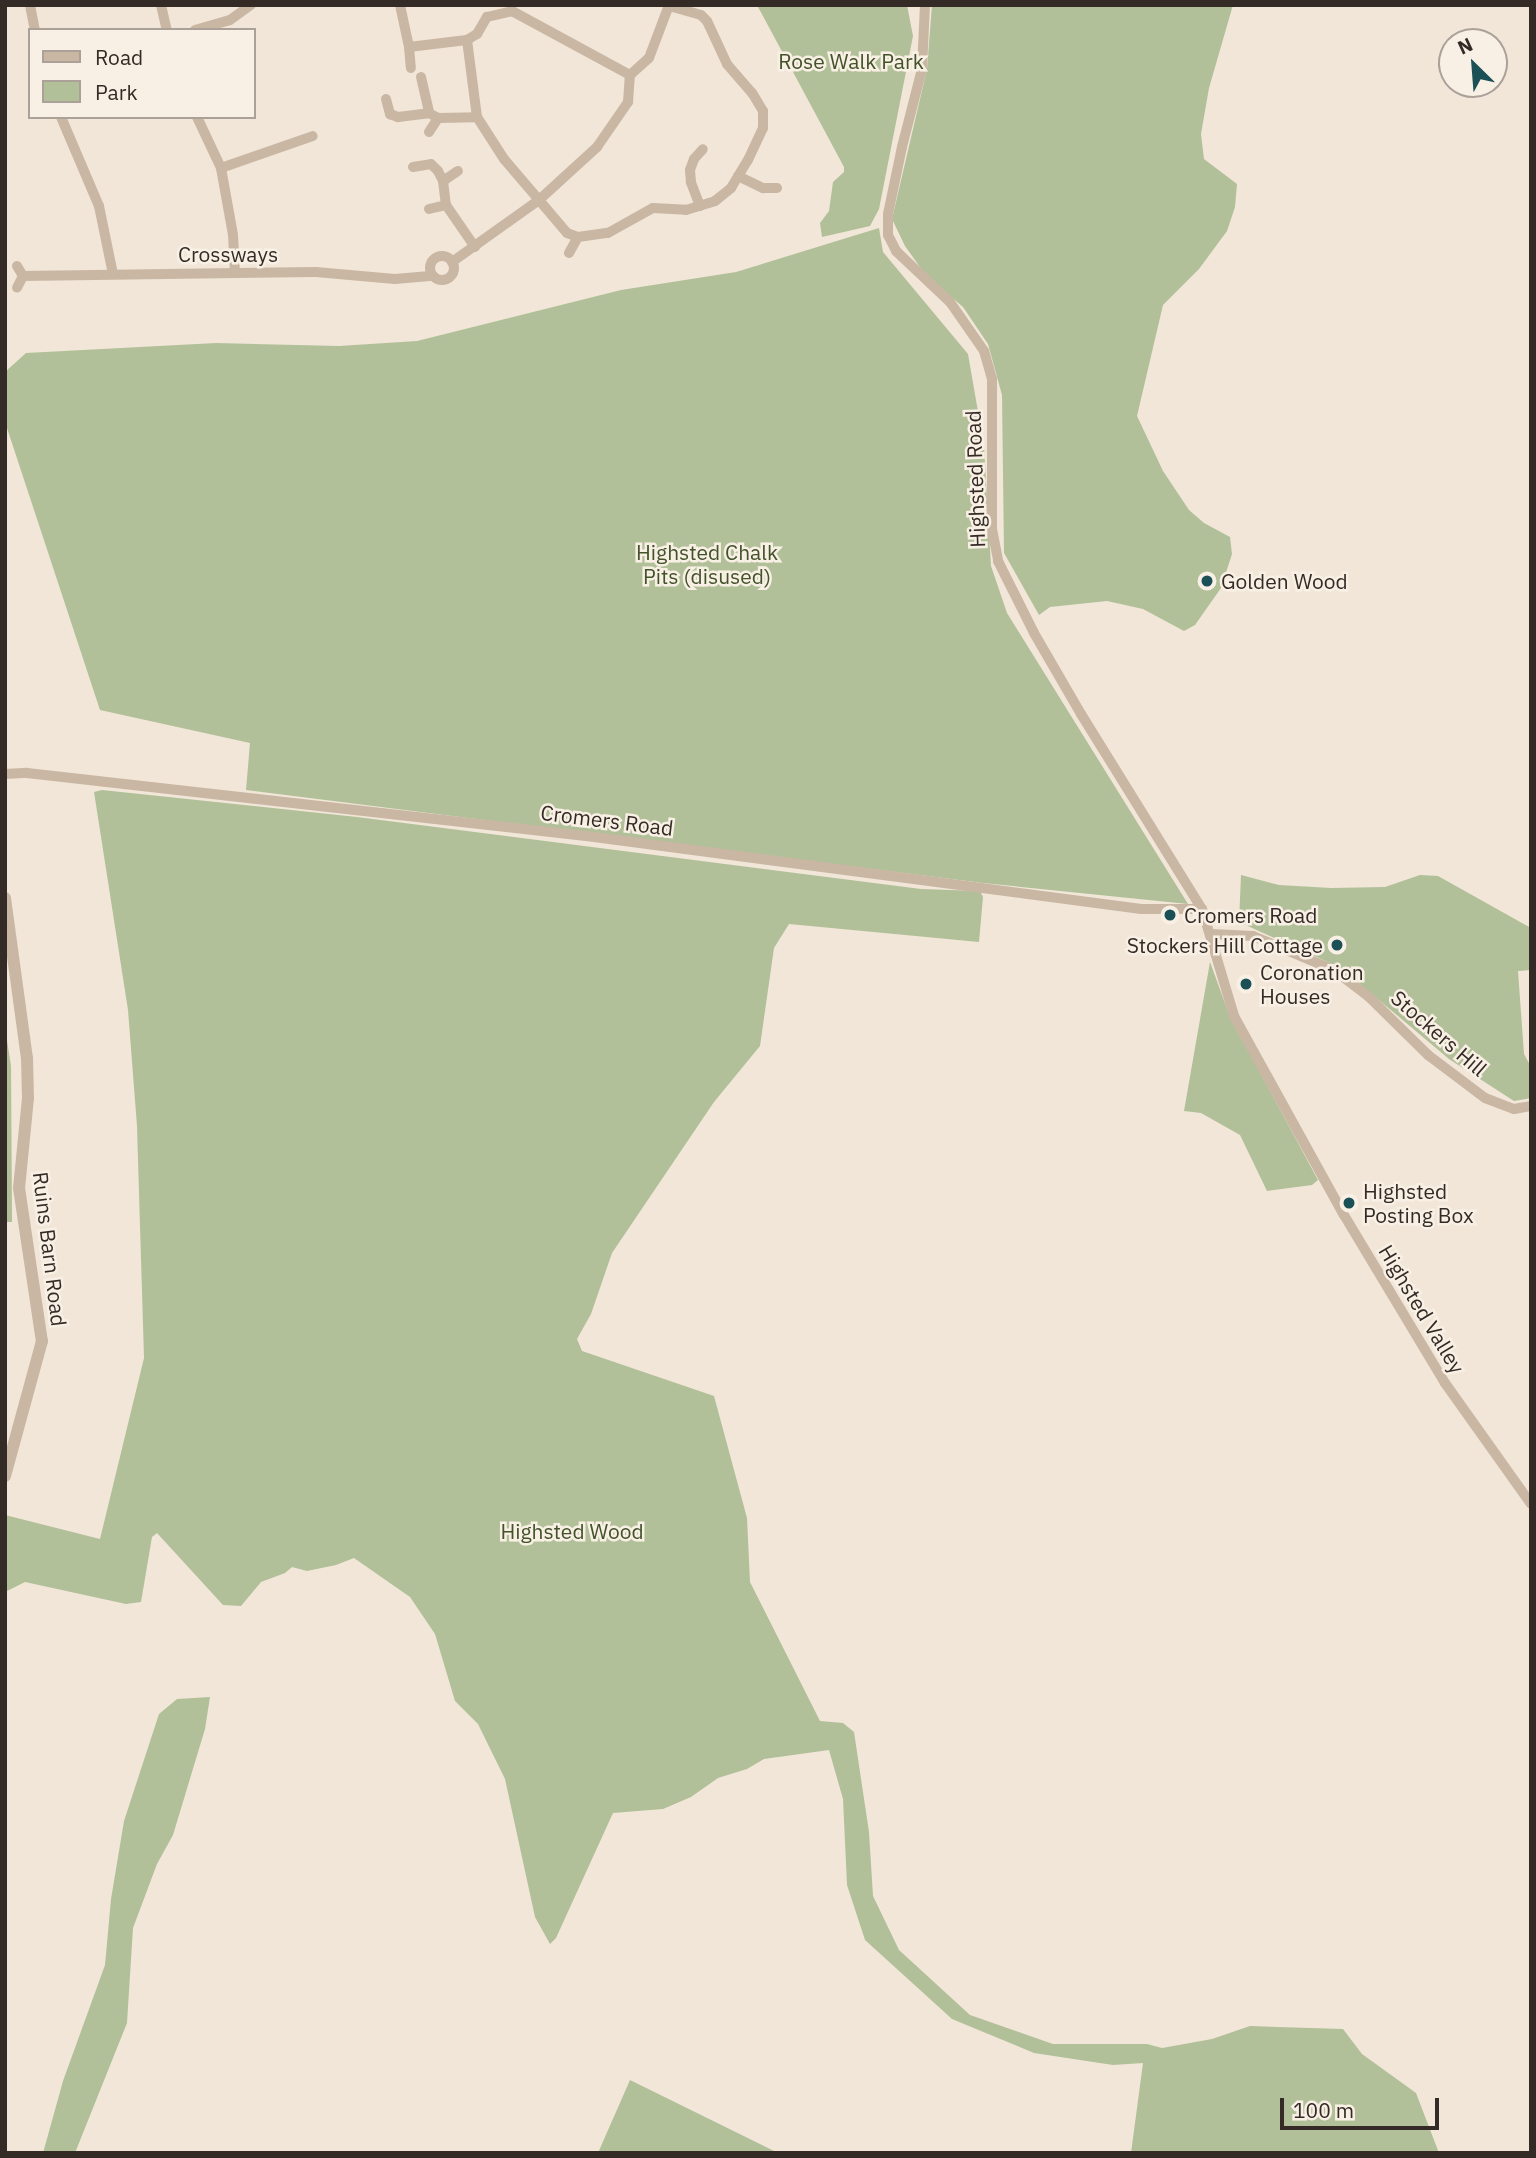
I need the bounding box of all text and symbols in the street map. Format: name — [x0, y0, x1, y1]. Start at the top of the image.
legend — [28, 28, 256, 119]
north arrow — [1438, 28, 1508, 98]
text: N — [1454, 32, 1476, 60]
text: Road — [95, 43, 143, 71]
park label: Rose Walk Park — [778, 48, 924, 74]
text: Park — [95, 78, 138, 106]
street label: Crossways — [178, 241, 278, 267]
street label: Highsted Road — [960, 410, 990, 548]
park label: Highsted Chalk Pits (disused) — [636, 539, 778, 589]
place label: Golden Wood — [1221, 568, 1348, 594]
marker: Golden Wood — [1199, 573, 1215, 589]
street label: Cromers Road — [539, 799, 675, 841]
place label: Cromers Road — [1184, 902, 1317, 928]
marker: Cromers Road — [1162, 907, 1178, 923]
place label: Stockers Hill Cottage — [1127, 932, 1323, 958]
marker: Stockers Hill Cottage — [1329, 937, 1345, 953]
place label: Coronation Houses — [1260, 959, 1364, 1009]
marker: Coronation Houses — [1238, 976, 1254, 992]
street label: Stockers Hill — [1386, 985, 1492, 1081]
street label: Ruins Barn Road — [28, 1170, 72, 1328]
place label: Highsted Posting Box — [1363, 1178, 1474, 1228]
marker: Highsted Posting Box — [1341, 1195, 1357, 1211]
street label: Highsted Valley — [1374, 1240, 1470, 1378]
park label: Highsted Wood — [500, 1518, 644, 1544]
scale bar — [1284, 2084, 1443, 2128]
text: 100 m — [1293, 2096, 1354, 2124]

